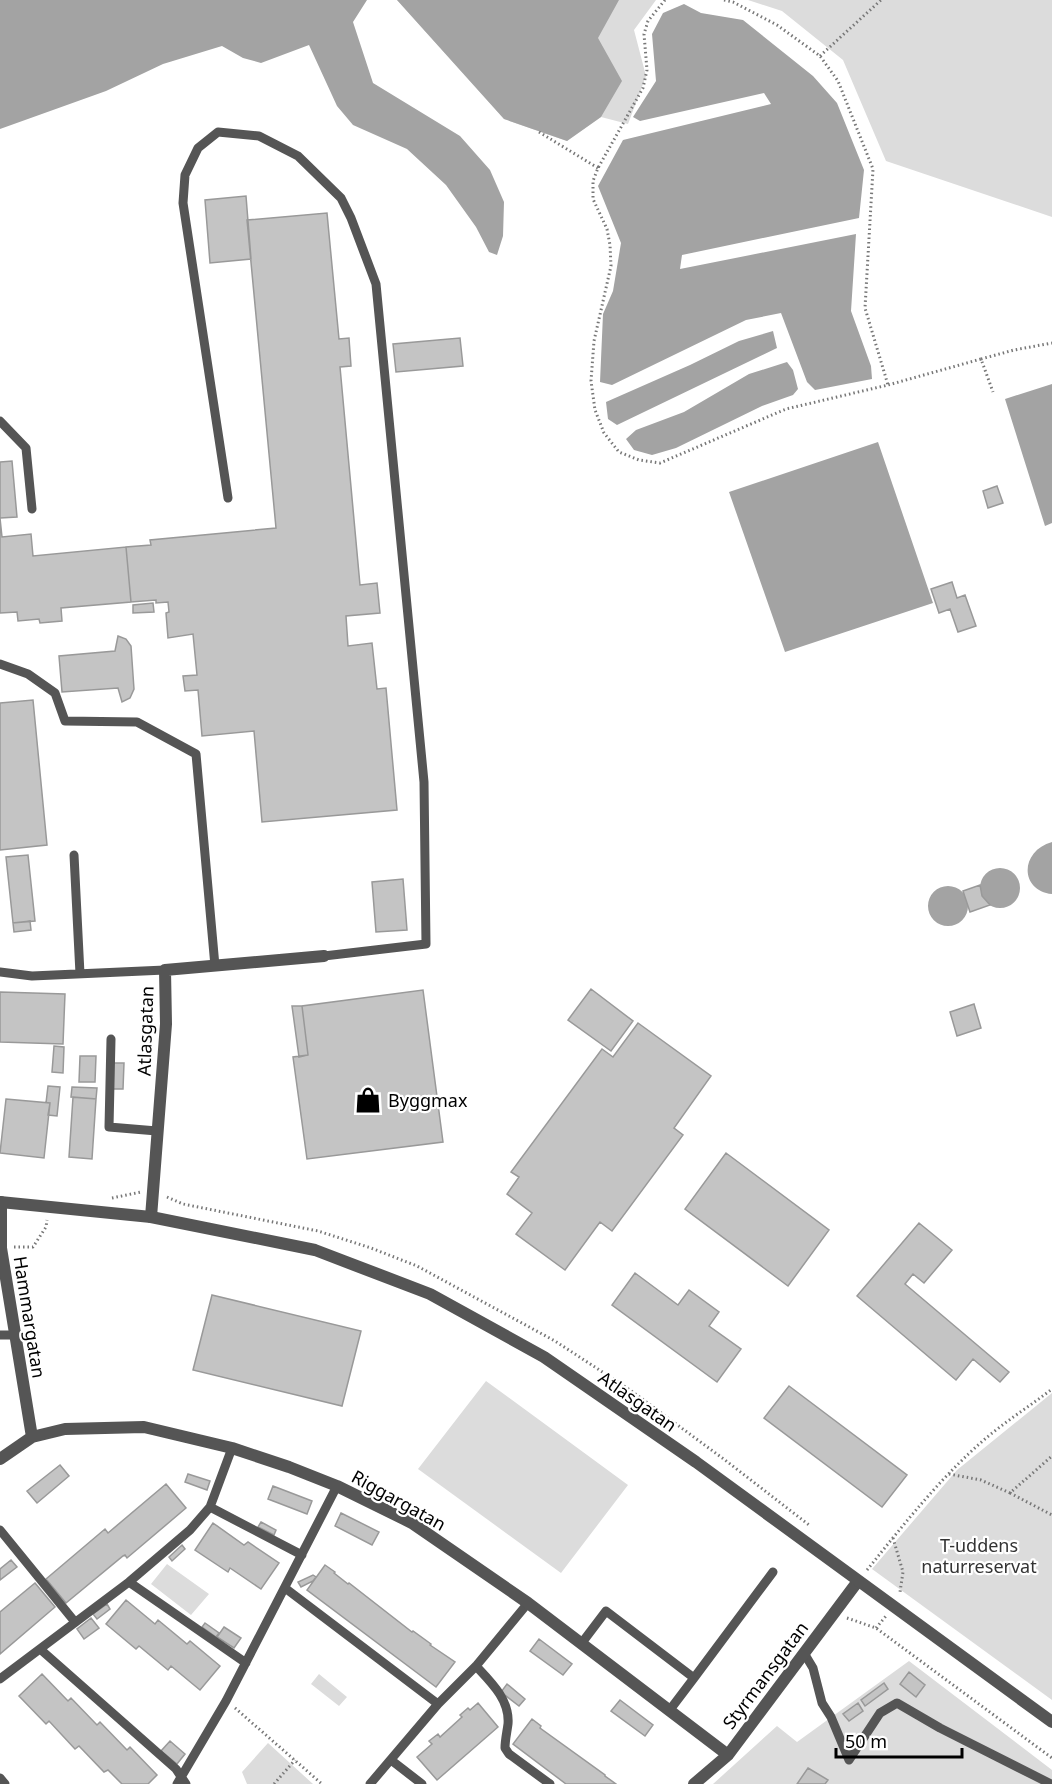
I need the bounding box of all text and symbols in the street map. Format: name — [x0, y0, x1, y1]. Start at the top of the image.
street label: Atlasgatan — [131, 985, 159, 1077]
shop icon: Byggmax — [353, 1085, 383, 1115]
place label: Byggmax — [388, 1088, 468, 1112]
street label: Hammargatan — [9, 1254, 51, 1380]
street label: Atlasgatan — [594, 1365, 682, 1437]
street label: Riggargatan — [348, 1464, 450, 1536]
park label: T-uddens naturreservat — [921, 1533, 1037, 1578]
street label: Styrmansgatan — [717, 1616, 813, 1734]
scale bar — [836, 1721, 962, 1759]
text: 50 m — [845, 1729, 887, 1753]

